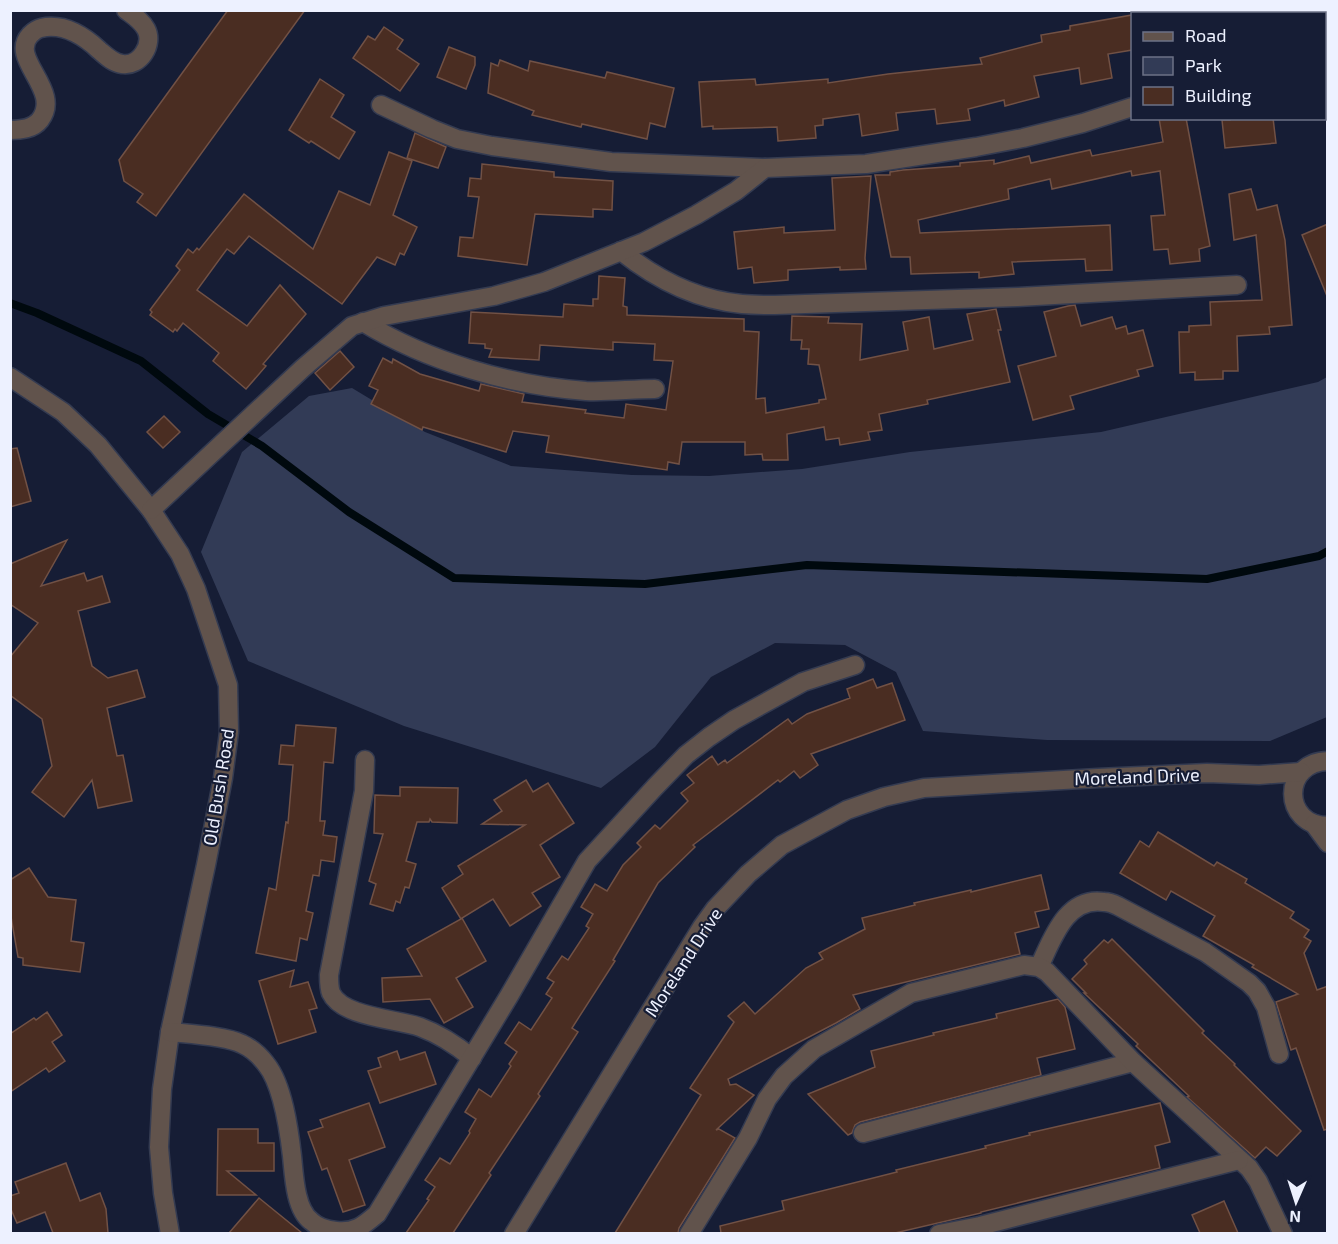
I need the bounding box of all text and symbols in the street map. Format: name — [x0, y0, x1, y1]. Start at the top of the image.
legend — [1131, 12, 1326, 120]
text: Road — [1185, 24, 1226, 46]
text: Park — [1185, 54, 1222, 76]
text: Building — [1185, 84, 1252, 106]
street label: Old Bush Road — [198, 727, 238, 847]
street label: Moreland Drive — [1074, 763, 1200, 789]
street label: Moreland Drive — [640, 903, 726, 1021]
north arrow — [1266, 1172, 1326, 1232]
text: N — [1289, 1208, 1301, 1227]

